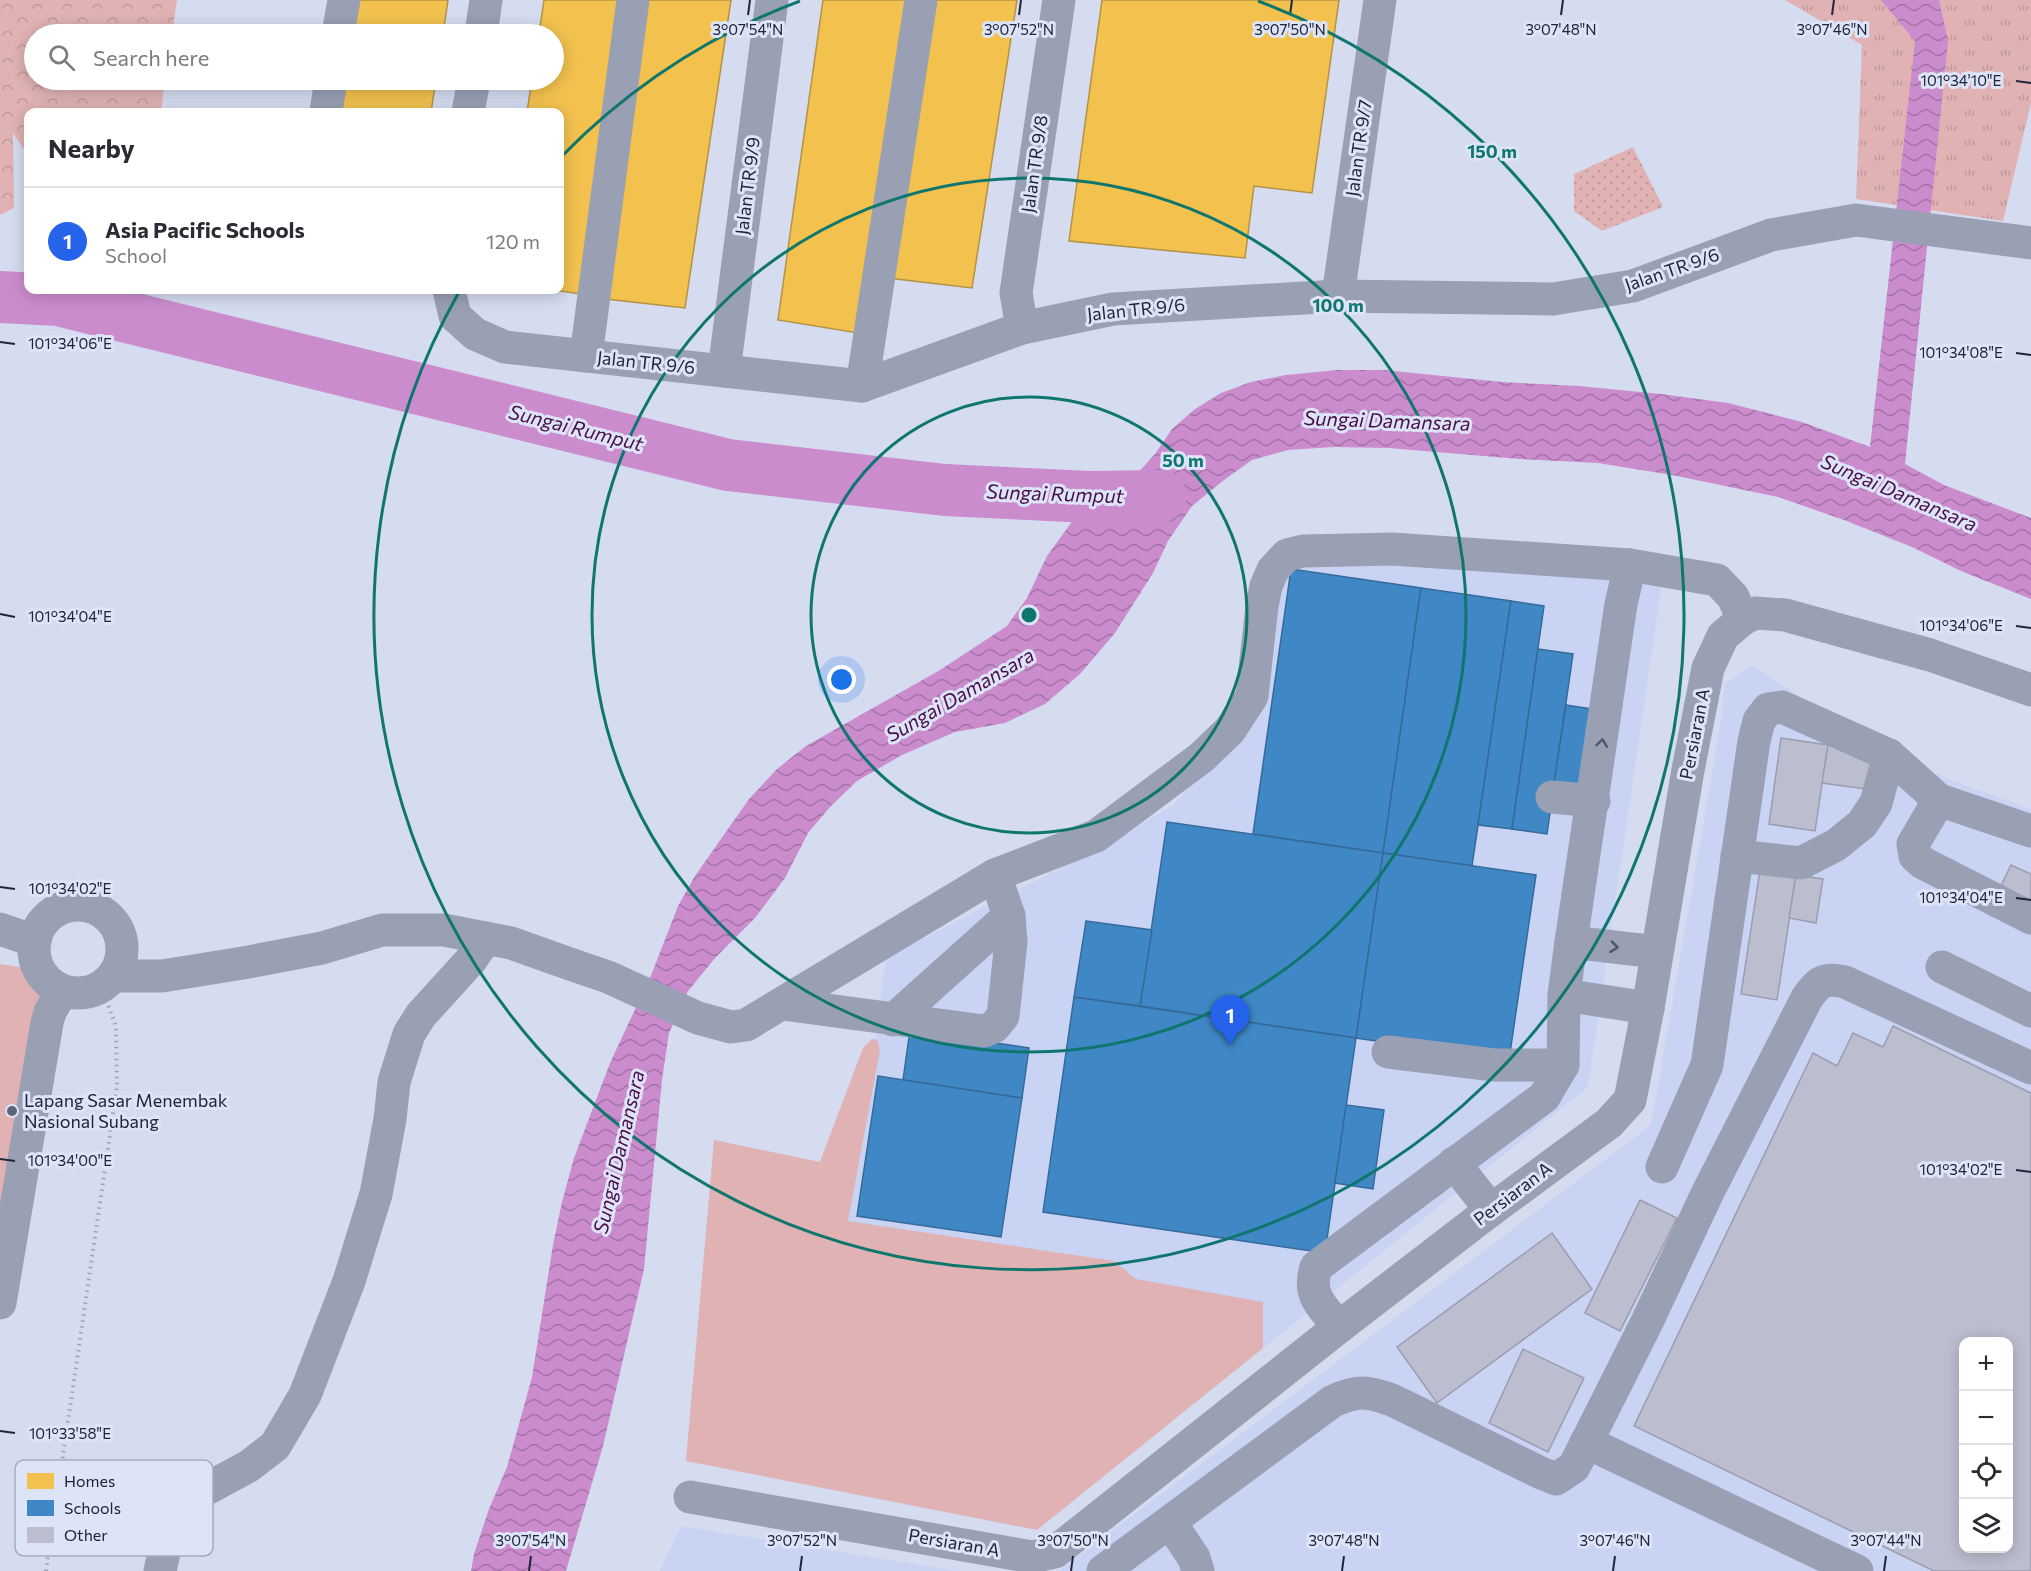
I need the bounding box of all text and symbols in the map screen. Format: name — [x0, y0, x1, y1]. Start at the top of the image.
text: 3°07'54"N — [713, 20, 783, 38]
text: 3°07'52"N — [984, 20, 1054, 38]
text: 3°07'50"N — [1254, 20, 1326, 38]
text: 3°07'48"N — [1525, 20, 1597, 38]
text: 3°07'46"N — [1796, 20, 1868, 38]
search box — [24, 24, 564, 90]
icon: search — [45, 41, 78, 74]
text: Search here — [93, 44, 209, 71]
text: 101°34'10"E — [1920, 71, 2002, 89]
street label: Jalan TR 9/7 — [1340, 98, 1376, 198]
street label: Jalan TR 9/8 — [1016, 114, 1052, 214]
text: Nearby — [48, 132, 135, 163]
street label: Jalan TR 9/9 — [730, 136, 764, 236]
text: 150 m — [1467, 140, 1517, 162]
text: Asia Pacific Schools — [105, 216, 305, 243]
text: 1 — [63, 229, 72, 253]
text: 120 m — [486, 229, 540, 253]
text: School — [105, 243, 167, 267]
street label: Jalan TR 9/6 — [1622, 243, 1722, 295]
street label: Jalan TR 9/6 — [1086, 293, 1186, 325]
text: 100 m — [1312, 294, 1364, 316]
text: 101°34'06"E — [28, 334, 112, 352]
text: 101°34'08"E — [1919, 343, 2003, 361]
street label: Jalan TR 9/6 — [596, 346, 696, 378]
water label: Sungai Rumput — [507, 399, 647, 456]
water label: Sungai Damansara — [1303, 405, 1471, 435]
water label: Sungai Damansara — [1818, 448, 1981, 536]
text: 50 m — [1162, 449, 1204, 471]
water label: Sungai Rumput — [986, 479, 1125, 507]
centre of rings — [1019, 605, 1039, 625]
text: 101°34'04"E — [28, 607, 112, 625]
text: 101°34'06"E — [1919, 616, 2003, 634]
water label: Sungai Damansara — [881, 642, 1038, 746]
your location — [827, 665, 856, 694]
street label: Persiaran A — [1674, 686, 1714, 781]
one-way arrow — [1595, 739, 1607, 748]
text: 101°34'02"E — [29, 879, 112, 897]
text: 101°34'04"E — [1919, 888, 2003, 906]
one-way arrow — [1610, 940, 1619, 952]
pin: 1 — [1210, 996, 1250, 1045]
water label: Sungai Damansara — [588, 1068, 648, 1236]
place label: Lapang Sasar Menembak Nasional Subang — [24, 1089, 228, 1132]
marker: Lapang Sasar Menembak Nasional Subang — [5, 1104, 19, 1118]
text: 101°34'00"E — [28, 1151, 112, 1169]
street label: Persiaran A — [1469, 1157, 1556, 1230]
text: 101°34'02"E — [1920, 1160, 2003, 1178]
map controls — [1959, 1337, 2013, 1553]
button: + — [1959, 1337, 2013, 1391]
button: − — [1959, 1391, 2013, 1445]
text: 101°33'58"E — [29, 1424, 111, 1442]
button: locate — [1959, 1445, 2013, 1499]
legend — [15, 1460, 213, 1556]
text: Homes — [64, 1471, 115, 1490]
text: Schools — [64, 1498, 121, 1517]
button: layers — [1959, 1499, 2013, 1553]
street label: Persiaran A — [907, 1523, 1001, 1561]
text: Other — [64, 1525, 108, 1544]
text: 3°07'54"N — [496, 1531, 566, 1549]
text: 3°07'52"N — [767, 1531, 837, 1549]
text: 3°07'50"N — [1037, 1531, 1109, 1549]
text: 3°07'48"N — [1308, 1531, 1380, 1549]
text: 3°07'46"N — [1579, 1531, 1651, 1549]
text: 3°07'44"N — [1850, 1531, 1922, 1549]

